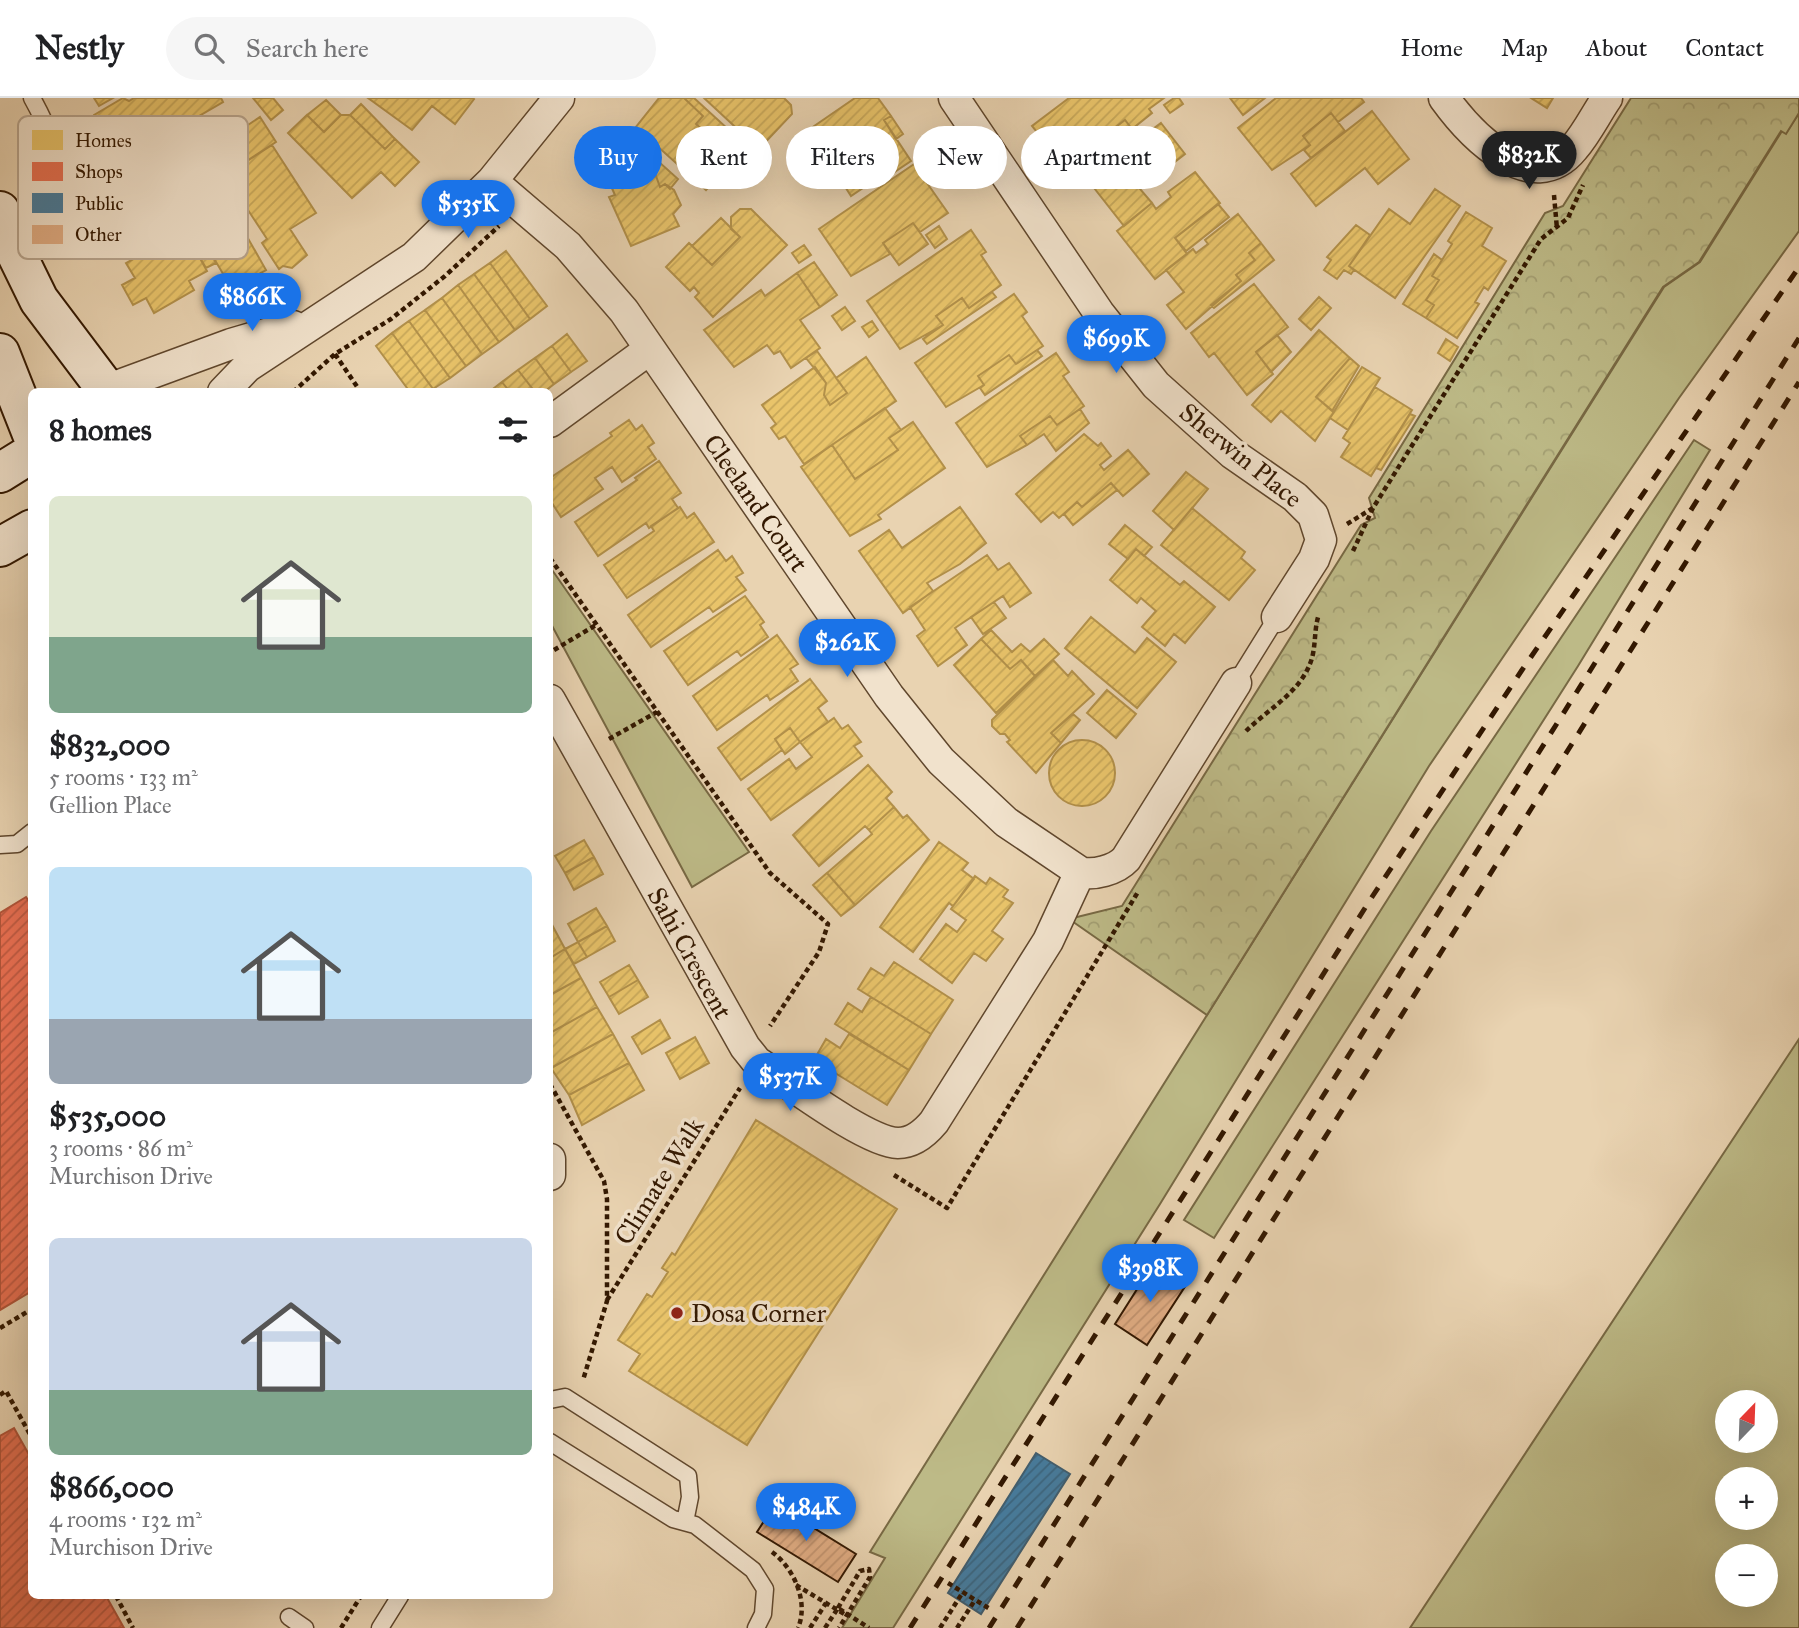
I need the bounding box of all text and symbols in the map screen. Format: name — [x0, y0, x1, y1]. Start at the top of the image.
search box — [166, 17, 656, 80]
text: Nestly — [35, 28, 124, 68]
icon: search — [190, 29, 228, 67]
text: Search here — [246, 32, 369, 64]
text: Home — [1400, 33, 1463, 63]
text: Map — [1501, 33, 1548, 63]
text: About — [1586, 33, 1647, 63]
text: Contact — [1685, 33, 1764, 63]
legend — [18, 116, 248, 259]
chip: Buy — [574, 126, 662, 189]
chip: Rent — [676, 126, 772, 189]
chip: Filters — [786, 126, 899, 189]
chip: New — [913, 126, 1007, 189]
chip: Apartment — [1021, 126, 1176, 189]
text: Homes — [75, 129, 132, 152]
pin: $832K — [1480, 132, 1578, 191]
text: $832K — [1498, 140, 1560, 168]
text: Shops — [75, 160, 123, 183]
pin: $535K — [419, 180, 517, 240]
text: $535K — [438, 189, 498, 217]
text: Public — [75, 192, 123, 215]
text: Other — [75, 223, 123, 246]
pin: $866K — [203, 274, 301, 333]
text: $866K — [219, 282, 285, 310]
pin: $699K — [1067, 316, 1165, 375]
text: $699K — [1083, 324, 1149, 352]
street label: Sherwin Place — [1173, 396, 1309, 514]
icon: filters — [494, 411, 532, 449]
text: 8 homes — [49, 412, 152, 448]
street label: Cleeland Court — [697, 428, 815, 578]
icon: home — [228, 542, 354, 668]
pin: $262K — [798, 620, 896, 679]
text: $262K — [815, 628, 879, 656]
text: $832,000 — [49, 727, 171, 763]
text: 5 rooms · 133 m² — [49, 763, 198, 791]
text: Gellion Place — [49, 791, 172, 819]
street label: Sahi Crescent — [641, 882, 739, 1024]
icon: home — [228, 913, 354, 1039]
pin: $537K — [741, 1054, 839, 1113]
text: $537K — [759, 1062, 821, 1090]
text: $535,000 — [49, 1098, 166, 1134]
street label: Climate Walk — [607, 1111, 711, 1250]
text: 3 rooms · 86 m² — [49, 1134, 193, 1162]
text: Murchison Drive — [49, 1162, 213, 1190]
pin: $398K — [1101, 1244, 1199, 1304]
text: $398K — [1118, 1253, 1182, 1281]
icon: home — [228, 1284, 354, 1410]
place label: Dosa Corner — [691, 1297, 826, 1329]
marker: Dosa Corner — [669, 1305, 685, 1321]
north arrow — [1715, 1390, 1778, 1452]
map controls — [1715, 1390, 1778, 1607]
button: + — [1715, 1467, 1778, 1530]
text: $866,000 — [49, 1469, 174, 1505]
pin: $484K — [757, 1484, 855, 1543]
text: $484K — [772, 1492, 840, 1520]
text: 4 rooms · 132 m² — [49, 1505, 202, 1533]
text: Murchison Drive — [49, 1533, 213, 1561]
button: − — [1715, 1544, 1778, 1607]

